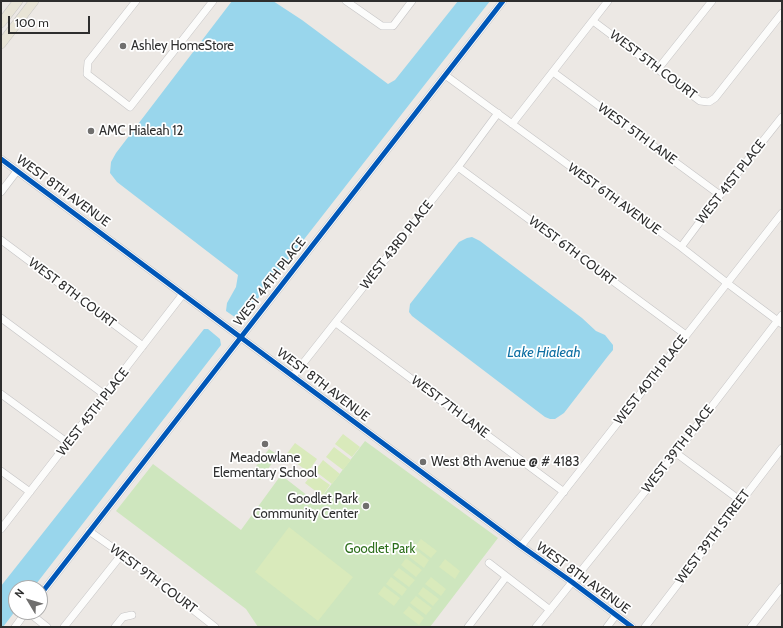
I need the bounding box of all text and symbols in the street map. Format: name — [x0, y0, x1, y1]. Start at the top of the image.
scale bar — [10, 8, 92, 34]
text: 100 m — [15, 15, 49, 30]
street label: WEST 5TH COURT — [606, 27, 700, 103]
place label: Ashley HomeStore — [131, 38, 234, 54]
marker: Ashley HomeStore — [118, 41, 128, 51]
street label: WEST 5TH LANE — [594, 100, 680, 168]
place label: AMC Hialeah 12 — [99, 123, 183, 139]
marker: AMC Hialeah 12 — [86, 126, 96, 136]
street label: WEST 41ST PLACE — [693, 137, 769, 227]
street label: WEST 8TH AVENUE — [13, 152, 113, 230]
street label: WEST 6TH AVENUE — [564, 160, 664, 238]
street label: WEST 43RD PLACE — [357, 197, 437, 293]
street label: WEST 6TH COURT — [525, 213, 619, 289]
street label: WEST 44TH PLACE — [231, 235, 309, 329]
street label: WEST 8TH COURT — [25, 255, 119, 331]
street label: WEST 40TH PLACE — [611, 332, 691, 428]
street label: WEST 8TH AVENUE — [274, 345, 372, 425]
water label: Lake Hialeah — [507, 345, 581, 361]
street label: WEST 45TH PLACE — [54, 365, 132, 459]
street label: WEST 7TH LANE — [408, 373, 492, 441]
street label: WEST 39TH PLACE — [639, 402, 717, 496]
marker: Meadowlane Elementary School — [260, 439, 270, 449]
place label: Meadowlane Elementary School — [213, 450, 317, 481]
place label: West 8th Avenue @ # 4183 — [431, 454, 580, 470]
marker: West 8th Avenue @ # 4183 — [418, 457, 428, 467]
street label: WEST 39TH STREET — [672, 487, 754, 587]
place label: Goodlet Park Community Center — [253, 491, 358, 522]
marker: Goodlet Park Community Center — [361, 501, 371, 511]
street label: WEST 8TH AVENUE — [533, 539, 633, 617]
street label: WEST 9TH COURT — [106, 541, 200, 617]
park label: Goodlet Park — [345, 541, 415, 557]
north arrow — [8, 580, 48, 620]
text: N — [11, 586, 27, 601]

